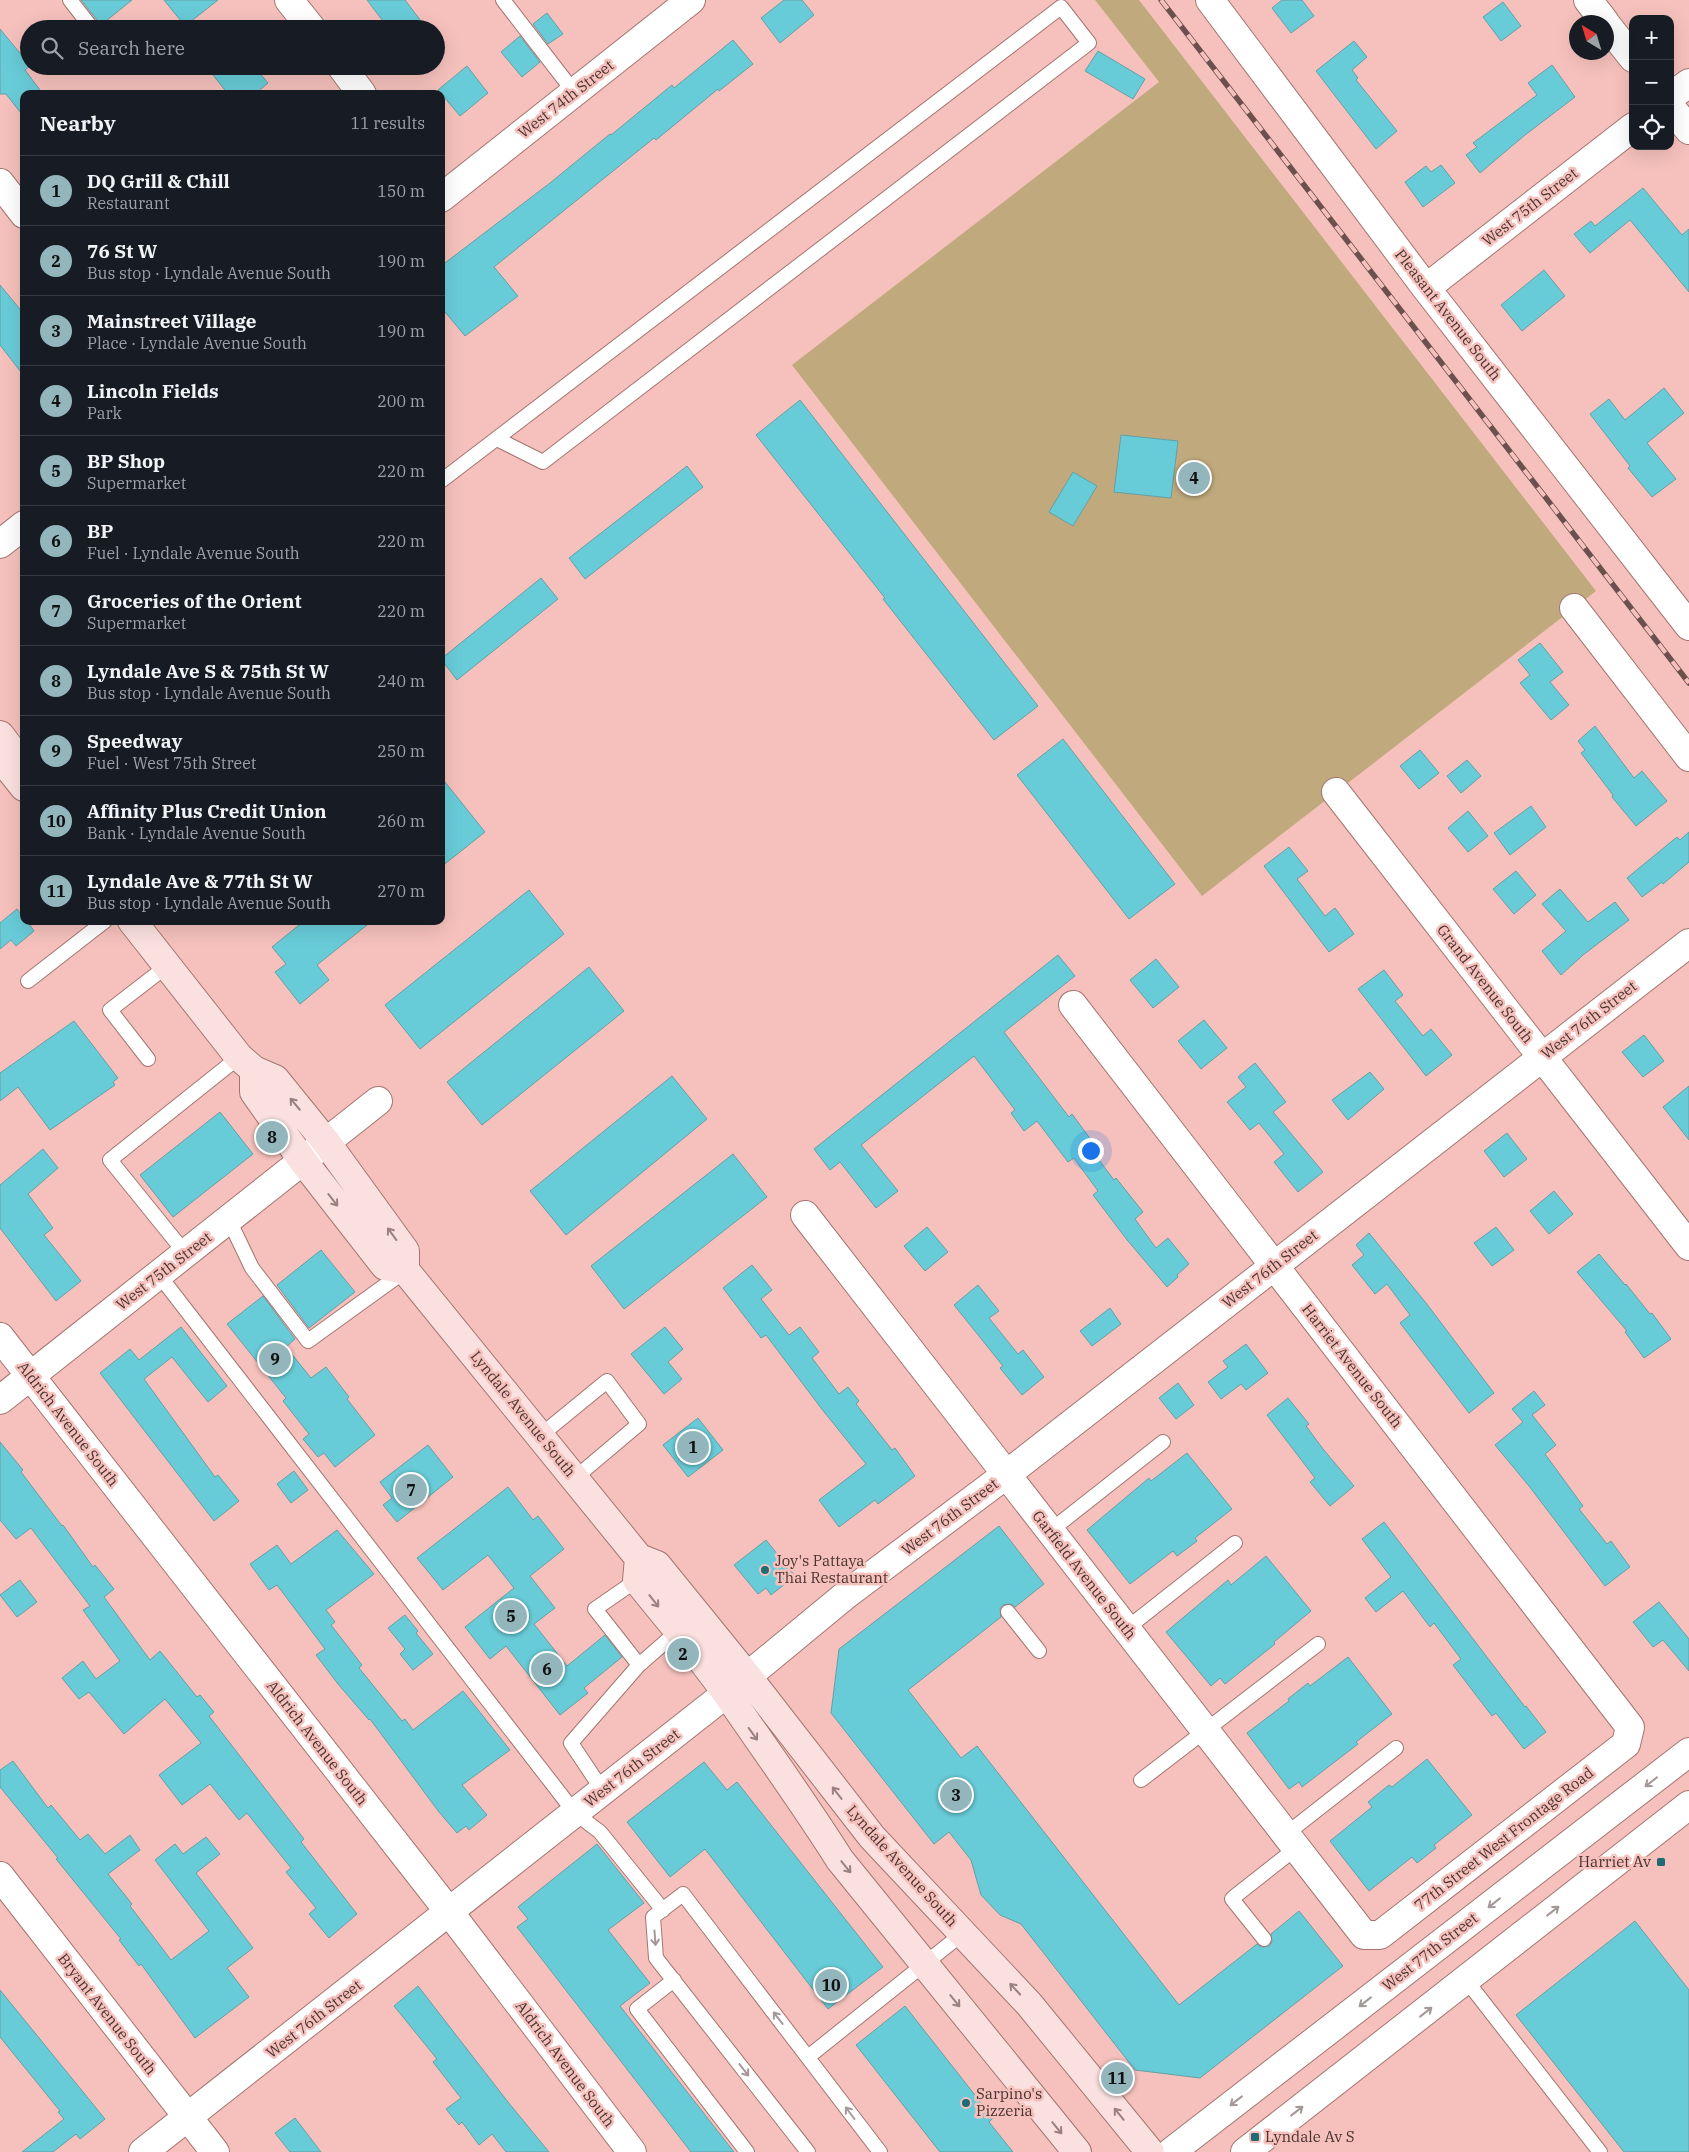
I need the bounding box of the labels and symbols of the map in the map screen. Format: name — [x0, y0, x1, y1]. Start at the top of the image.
north arrow — [1569, 15, 1614, 60]
street label: West 74th Street — [514, 55, 617, 142]
street label: West 75th Street — [1478, 163, 1581, 250]
street label: Pleasant Avenue South — [1391, 245, 1506, 384]
pin: 4 — [1178, 459, 1210, 497]
street label: Grand Avenue South — [1433, 921, 1538, 1047]
street label: West 76th Street — [1537, 976, 1640, 1063]
one-way arrow — [290, 1098, 301, 1111]
pin: 8 — [256, 1118, 288, 1156]
your location — [1078, 1138, 1104, 1164]
one-way arrow — [327, 1193, 338, 1206]
street label: West 76th Street — [1218, 1225, 1321, 1312]
street label: West 75th Street — [112, 1227, 215, 1314]
one-way arrow — [387, 1227, 397, 1241]
street label: Harriet Avenue South — [1298, 1300, 1407, 1432]
pin: 9 — [259, 1340, 291, 1378]
street label: Lyndale Avenue South — [467, 1347, 580, 1481]
street label: Aldrich Avenue South — [14, 1358, 123, 1490]
pin: 1 — [677, 1428, 709, 1466]
pin: 7 — [395, 1471, 427, 1509]
street label: West 76th Street — [898, 1474, 1002, 1559]
street label: Garfield Avenue South — [1028, 1507, 1141, 1643]
place label: Joy's Pattaya Thai Restaurant — [775, 1551, 888, 1587]
marker: Joy's Pattaya Thai Restaurant — [759, 1564, 771, 1576]
one-way arrow — [649, 1594, 660, 1607]
pin: 5 — [495, 1597, 527, 1635]
pin: 2 — [667, 1635, 699, 1673]
pin: 6 — [531, 1650, 563, 1688]
street label: Aldrich Avenue South — [263, 1677, 372, 1809]
street label: West 76th Street — [580, 1724, 683, 1811]
one-way arrow — [748, 1727, 759, 1740]
street label: 77th Street West Frontage Road — [1410, 1763, 1597, 1914]
pin: 3 — [940, 1776, 972, 1814]
one-way arrow — [1644, 1777, 1658, 1787]
one-way arrow — [832, 1786, 842, 1800]
street label: Lyndale Avenue South — [843, 1801, 962, 1930]
place label: Harriet Av — [1578, 1852, 1651, 1871]
marker: Harriet Av — [1655, 1856, 1667, 1868]
one-way arrow — [841, 1860, 852, 1873]
one-way arrow — [1488, 1897, 1501, 1908]
one-way arrow — [1547, 1906, 1560, 1917]
street label: West 77th Street — [1378, 1908, 1481, 1995]
one-way arrow — [650, 1929, 659, 1945]
street label: Bryant Avenue South — [54, 1949, 161, 2078]
pin: 10 — [815, 1966, 847, 2004]
street label: West 76th Street — [262, 1975, 365, 2062]
one-way arrow — [1009, 1983, 1021, 1996]
one-way arrow — [949, 1995, 960, 2008]
street label: Aldrich Avenue South — [512, 1997, 619, 2131]
one-way arrow — [1358, 1997, 1372, 2007]
one-way arrow — [1419, 2006, 1432, 2017]
one-way arrow — [773, 2012, 784, 2025]
pin: 11 — [1101, 2059, 1133, 2097]
one-way arrow — [738, 2063, 749, 2076]
place label: Sarpino's Pizzeria — [976, 2084, 1042, 2120]
one-way arrow — [1229, 2096, 1243, 2106]
marker: Sarpino's Pizzeria — [960, 2097, 972, 2109]
one-way arrow — [1290, 2106, 1303, 2117]
one-way arrow — [845, 2107, 856, 2120]
one-way arrow — [1114, 2108, 1125, 2121]
one-way arrow — [1052, 2121, 1063, 2134]
place label: Lyndale Av S — [1265, 2127, 1355, 2146]
marker: Lyndale Av S — [1249, 2131, 1261, 2143]

